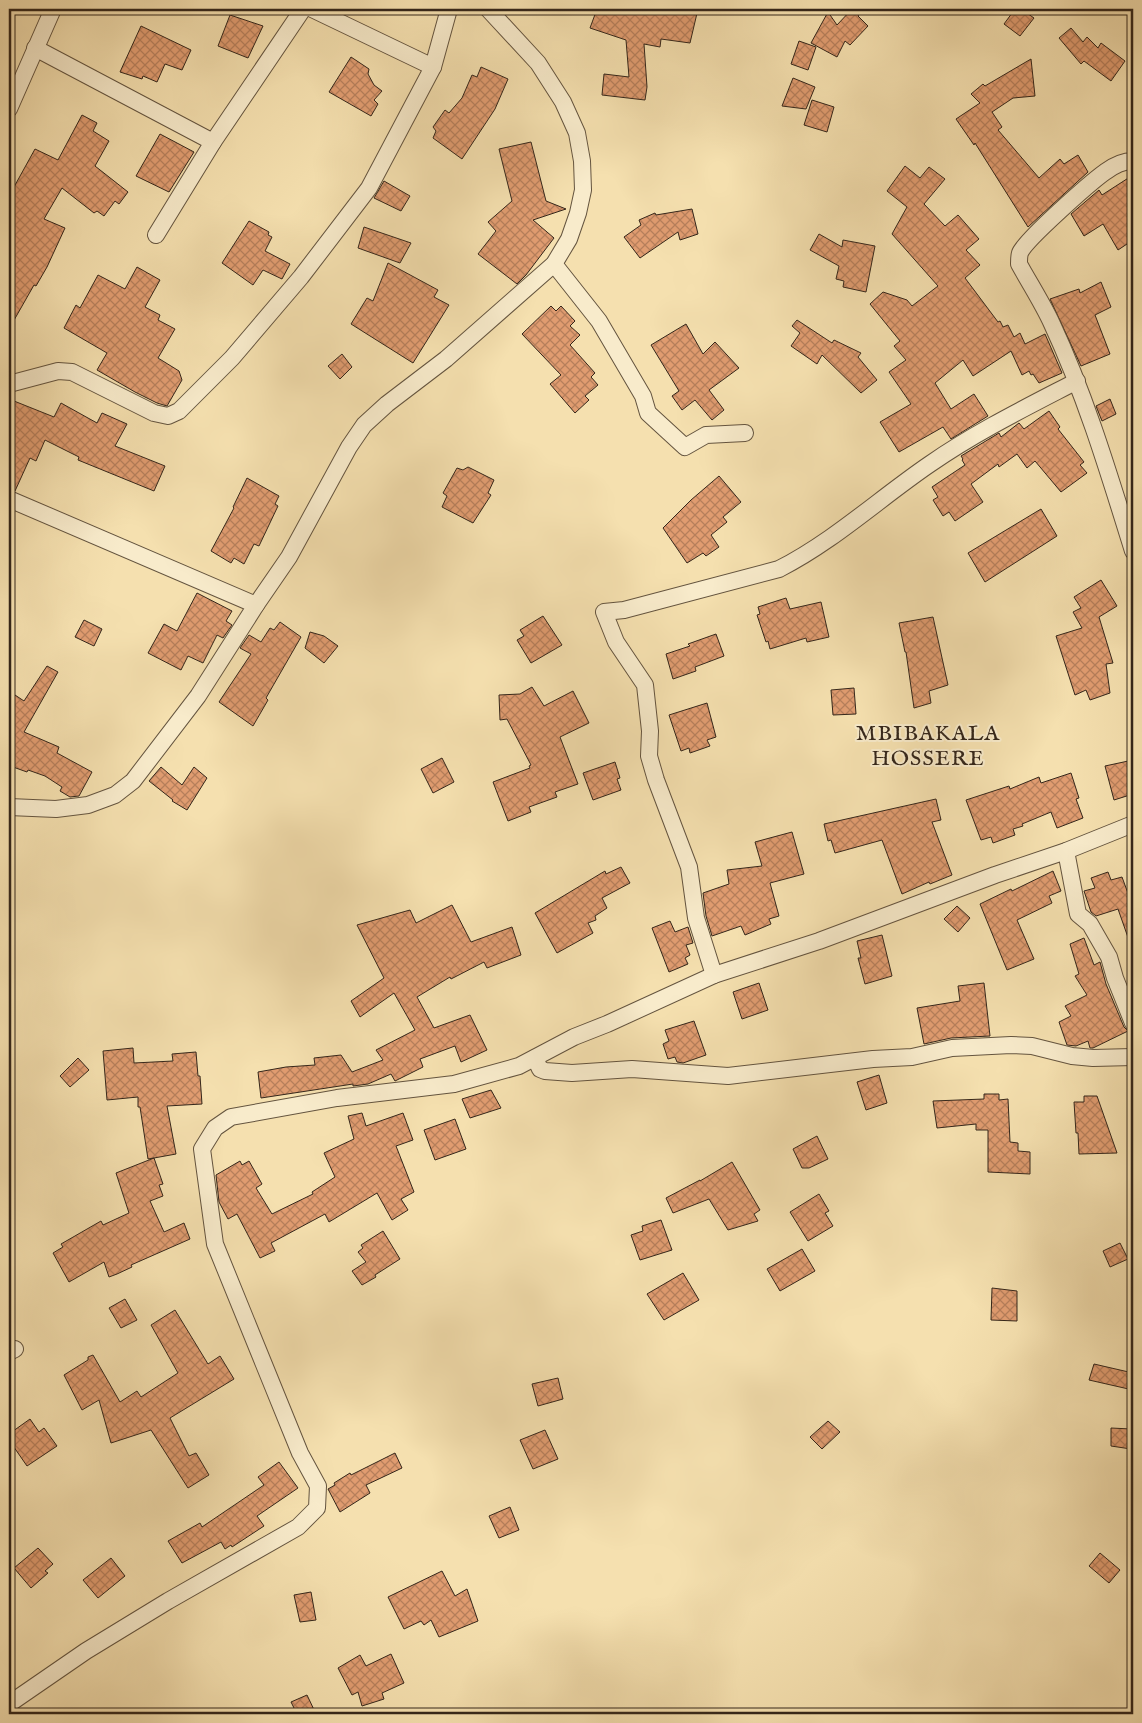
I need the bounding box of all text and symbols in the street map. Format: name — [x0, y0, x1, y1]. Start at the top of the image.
district label: MBIBAKALA HOSSERE — [856, 720, 1000, 773]

